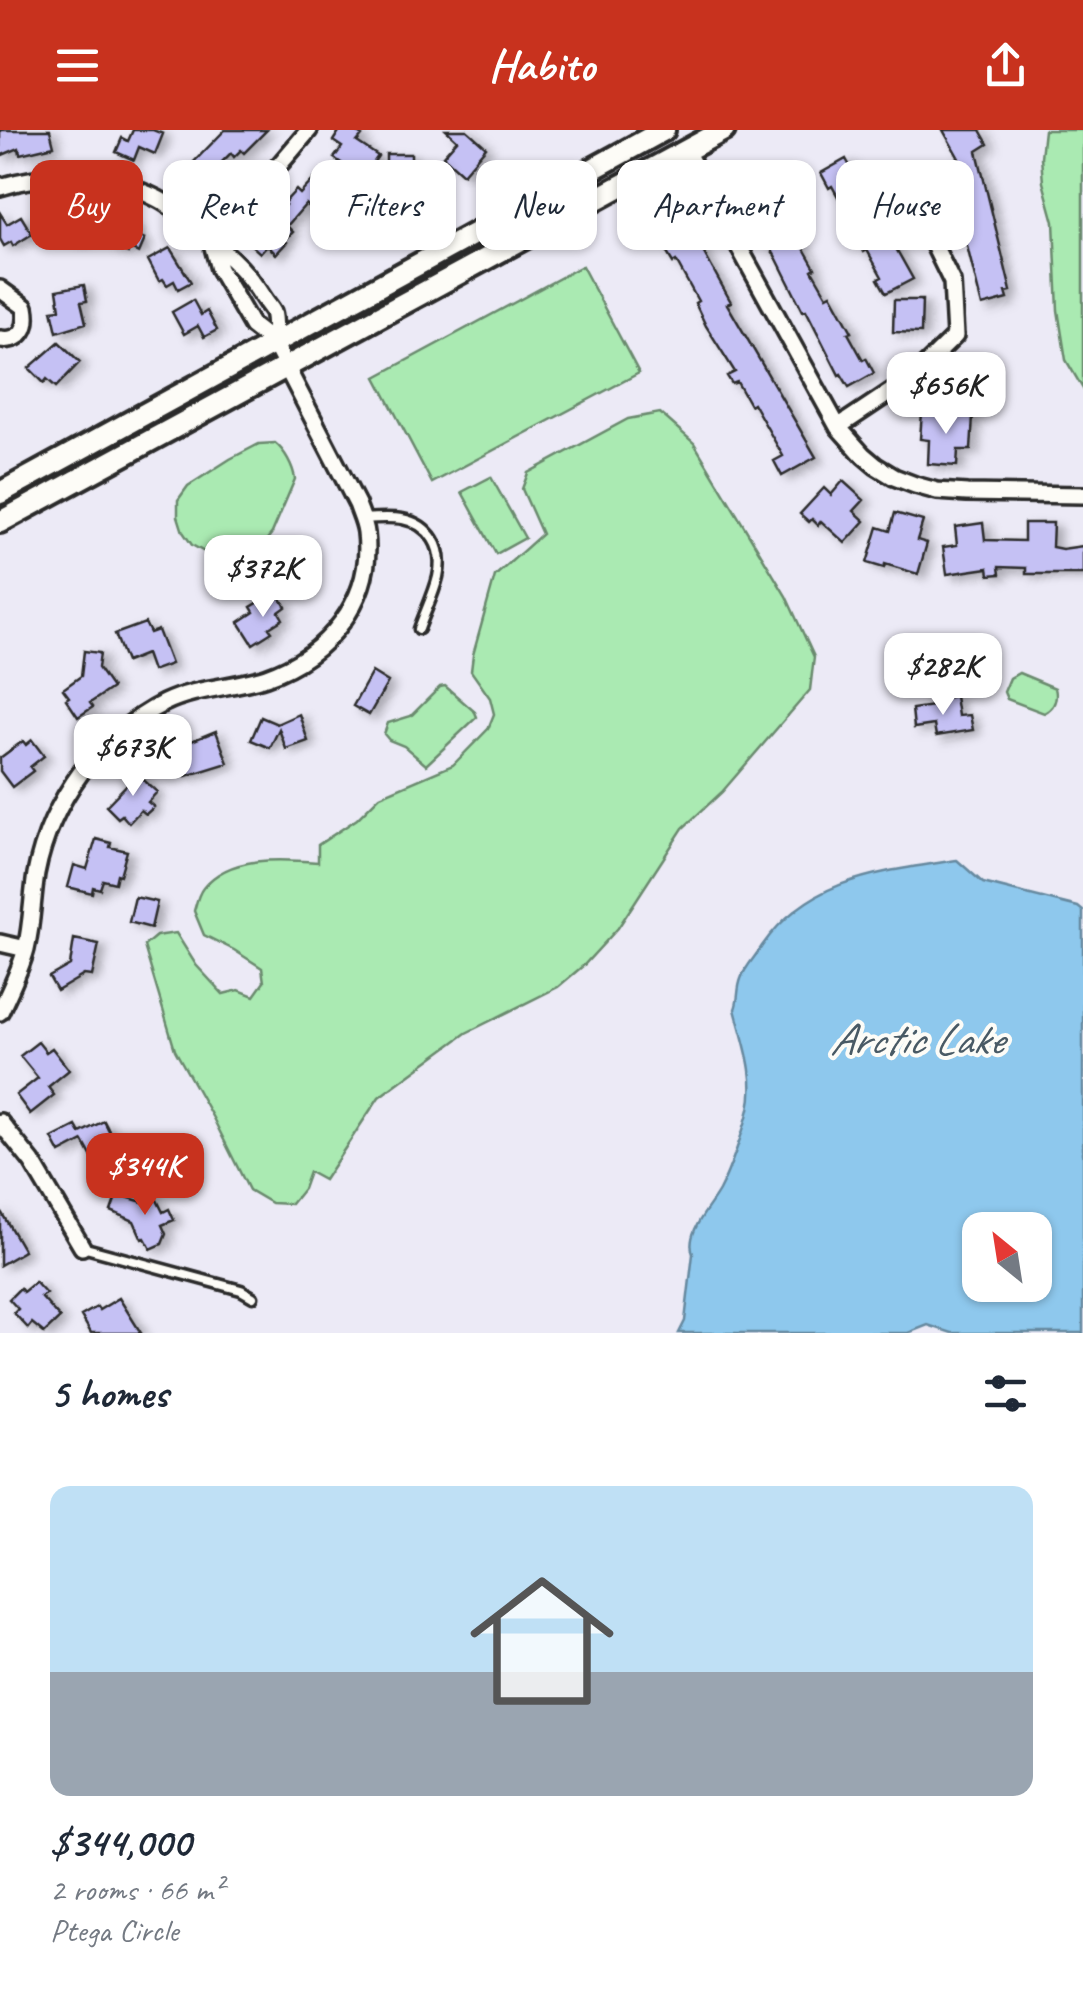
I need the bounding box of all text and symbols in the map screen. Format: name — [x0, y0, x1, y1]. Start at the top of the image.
text: Habito — [489, 37, 594, 94]
icon: menu — [50, 38, 105, 93]
icon: share — [978, 38, 1033, 93]
chip: Buy — [30, 160, 143, 250]
chip: Rent — [163, 160, 290, 250]
chip: Filters — [310, 160, 456, 250]
chip: New — [476, 160, 597, 250]
chip: Apartment — [617, 160, 816, 250]
chip: House — [836, 160, 974, 250]
pin: $656K — [876, 352, 1016, 437]
text: $656K — [909, 364, 983, 405]
pin: $372K — [193, 535, 333, 620]
text: $372K — [226, 547, 300, 588]
pin: $282K — [873, 633, 1013, 718]
text: $282K — [906, 645, 980, 686]
pin: $673K — [63, 714, 203, 799]
text: $673K — [96, 726, 170, 767]
water label: Arctic Lake — [830, 1011, 1009, 1068]
pin: $344K — [75, 1133, 215, 1218]
text: $344K — [108, 1145, 182, 1186]
north arrow — [962, 1212, 1052, 1302]
map controls — [962, 1212, 1052, 1302]
icon: filters — [978, 1366, 1033, 1421]
text: 5 homes — [50, 1367, 168, 1420]
icon: home — [452, 1551, 632, 1731]
text: $344,000 — [50, 1816, 191, 1869]
text: 2 rooms · 66 m² — [50, 1869, 223, 1910]
text: Ptega Circle — [50, 1910, 179, 1951]

